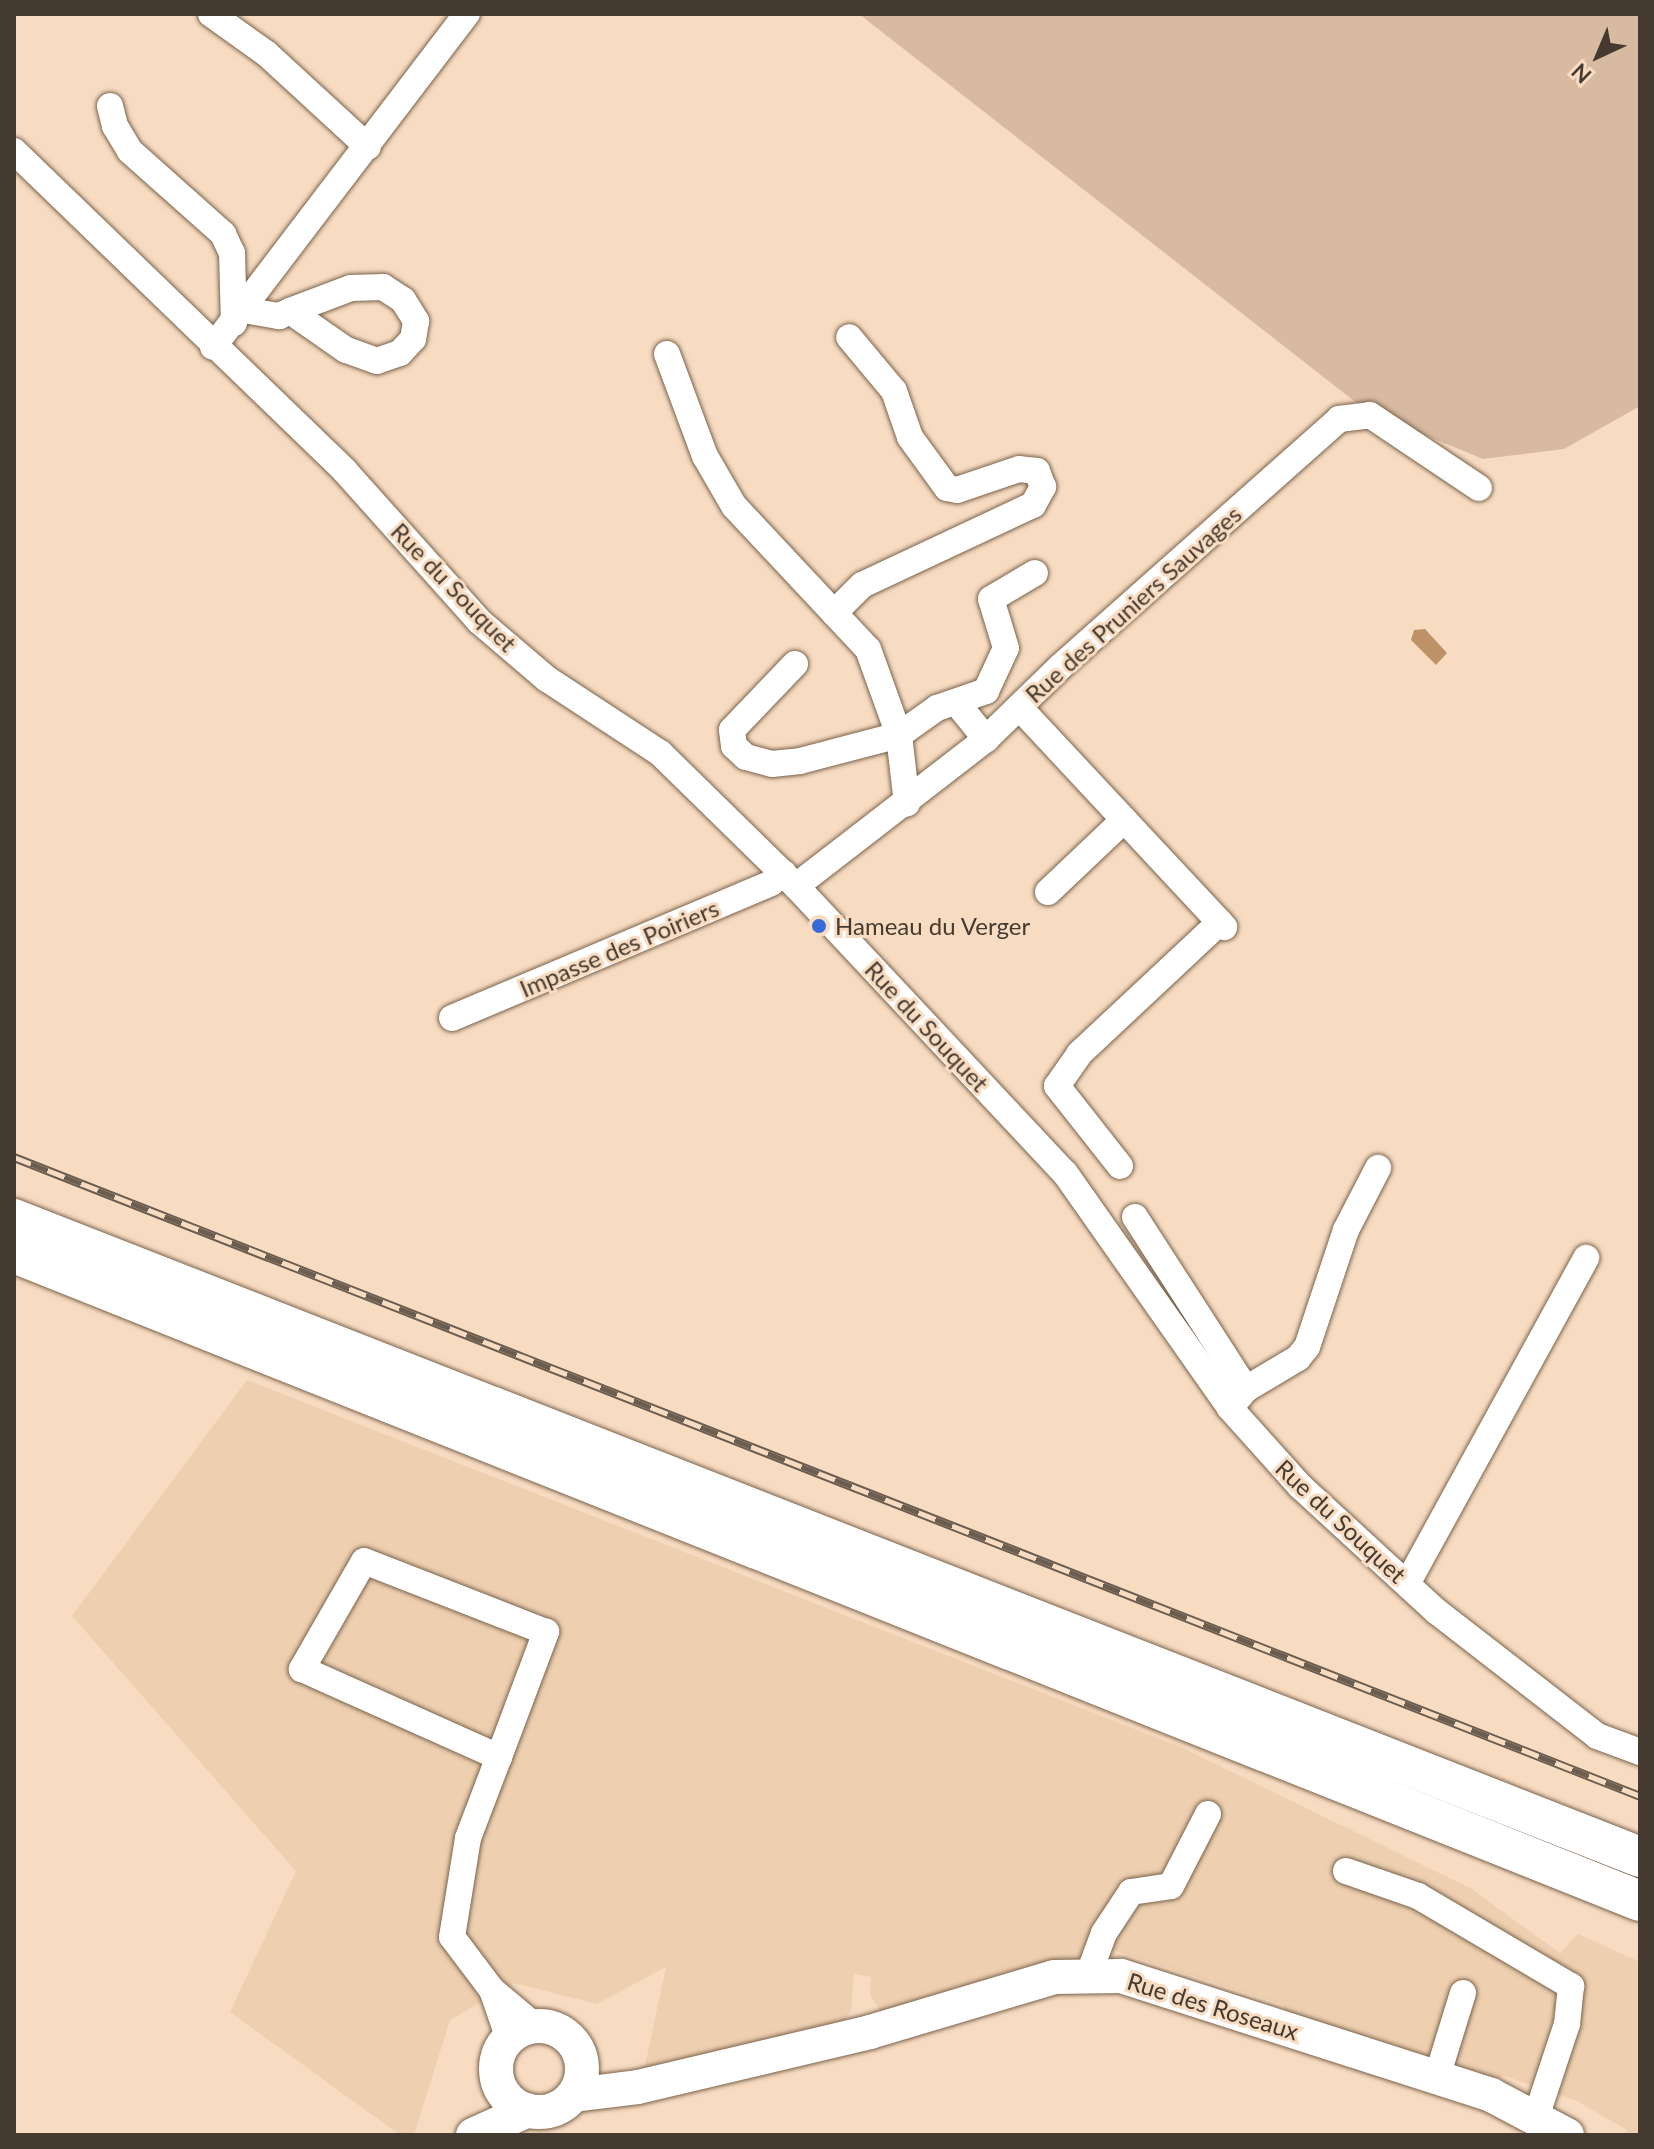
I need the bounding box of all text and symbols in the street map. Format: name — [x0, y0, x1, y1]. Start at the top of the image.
north arrow — [1558, 16, 1638, 96]
text: N — [1566, 58, 1596, 89]
street label: Rue des Pruniers Sauvages — [1019, 500, 1247, 708]
street label: Rue du Souquet — [385, 517, 523, 657]
street label: Impasse des Poiriers — [515, 893, 723, 1003]
place label: Hameau du Verger — [835, 912, 1031, 940]
marker: Hameau du Verger — [810, 917, 828, 935]
street label: Rue du Souquet — [859, 955, 995, 1097]
street label: Rue du Souquet — [1270, 1453, 1412, 1589]
street label: Rue des Roseaux — [1124, 1966, 1302, 2046]

